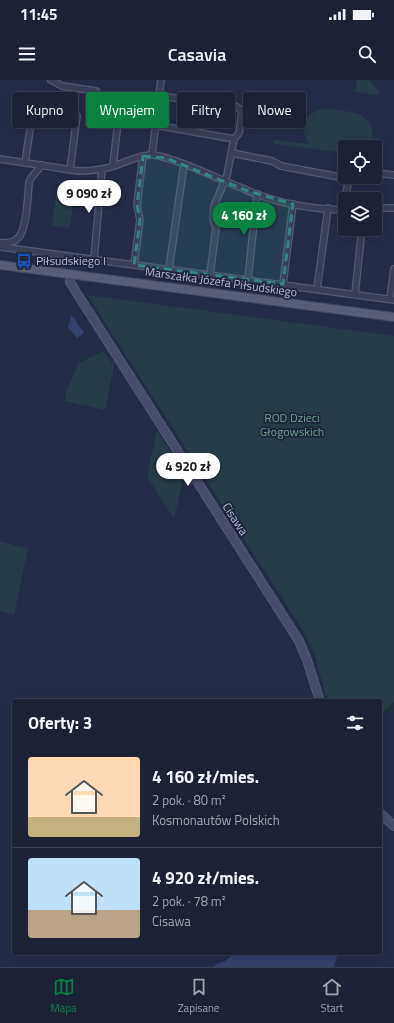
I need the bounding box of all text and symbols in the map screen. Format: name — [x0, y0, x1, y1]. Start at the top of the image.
text: 11:45 — [20, 3, 57, 26]
text: Casavia — [168, 41, 226, 68]
icon: menu — [16, 43, 38, 65]
icon: search — [356, 43, 378, 65]
chip: Kupno — [12, 92, 78, 128]
chip: Wynajem — [86, 92, 169, 128]
chip: Filtry — [177, 92, 235, 128]
chip: Nowe — [243, 92, 306, 128]
map controls — [338, 140, 382, 236]
button: locate — [338, 140, 382, 184]
pin: 9 090 zł — [48, 180, 130, 214]
text: 9 090 zł — [66, 183, 112, 203]
button: layers — [338, 192, 382, 236]
pin: 4 160 zł — [203, 202, 285, 236]
text: 4 160 zł — [221, 205, 267, 225]
place label: Piłsudskiego I — [36, 251, 106, 270]
bus stop icon: Piłsudskiego I — [15, 252, 33, 270]
street label: Marszałka Józefa Piłsudskiego — [144, 261, 298, 302]
park label: ROD Dzieci Głogowskich — [260, 408, 324, 441]
pin: 4 920 zł — [147, 453, 229, 487]
text: 4 920 zł — [165, 456, 211, 476]
street label: Cisawa — [218, 499, 253, 539]
text: Oferty: 3 — [28, 710, 92, 736]
icon: filters — [344, 712, 366, 734]
text: 4 160 zł/mies. — [152, 764, 259, 790]
icon: home — [60, 773, 108, 821]
text: 2 pok. · 80 m² — [152, 790, 225, 810]
text: Kosmonautów Polskich — [152, 810, 280, 830]
text: 4 920 zł/mies. — [152, 865, 259, 891]
icon: home — [60, 874, 108, 922]
text: 2 pok. · 78 m² — [152, 891, 225, 911]
text: Cisawa — [152, 911, 191, 931]
tab: Mapa — [51, 976, 77, 1016]
tab: Zapisane — [178, 976, 219, 1016]
tab: Start — [321, 976, 343, 1016]

